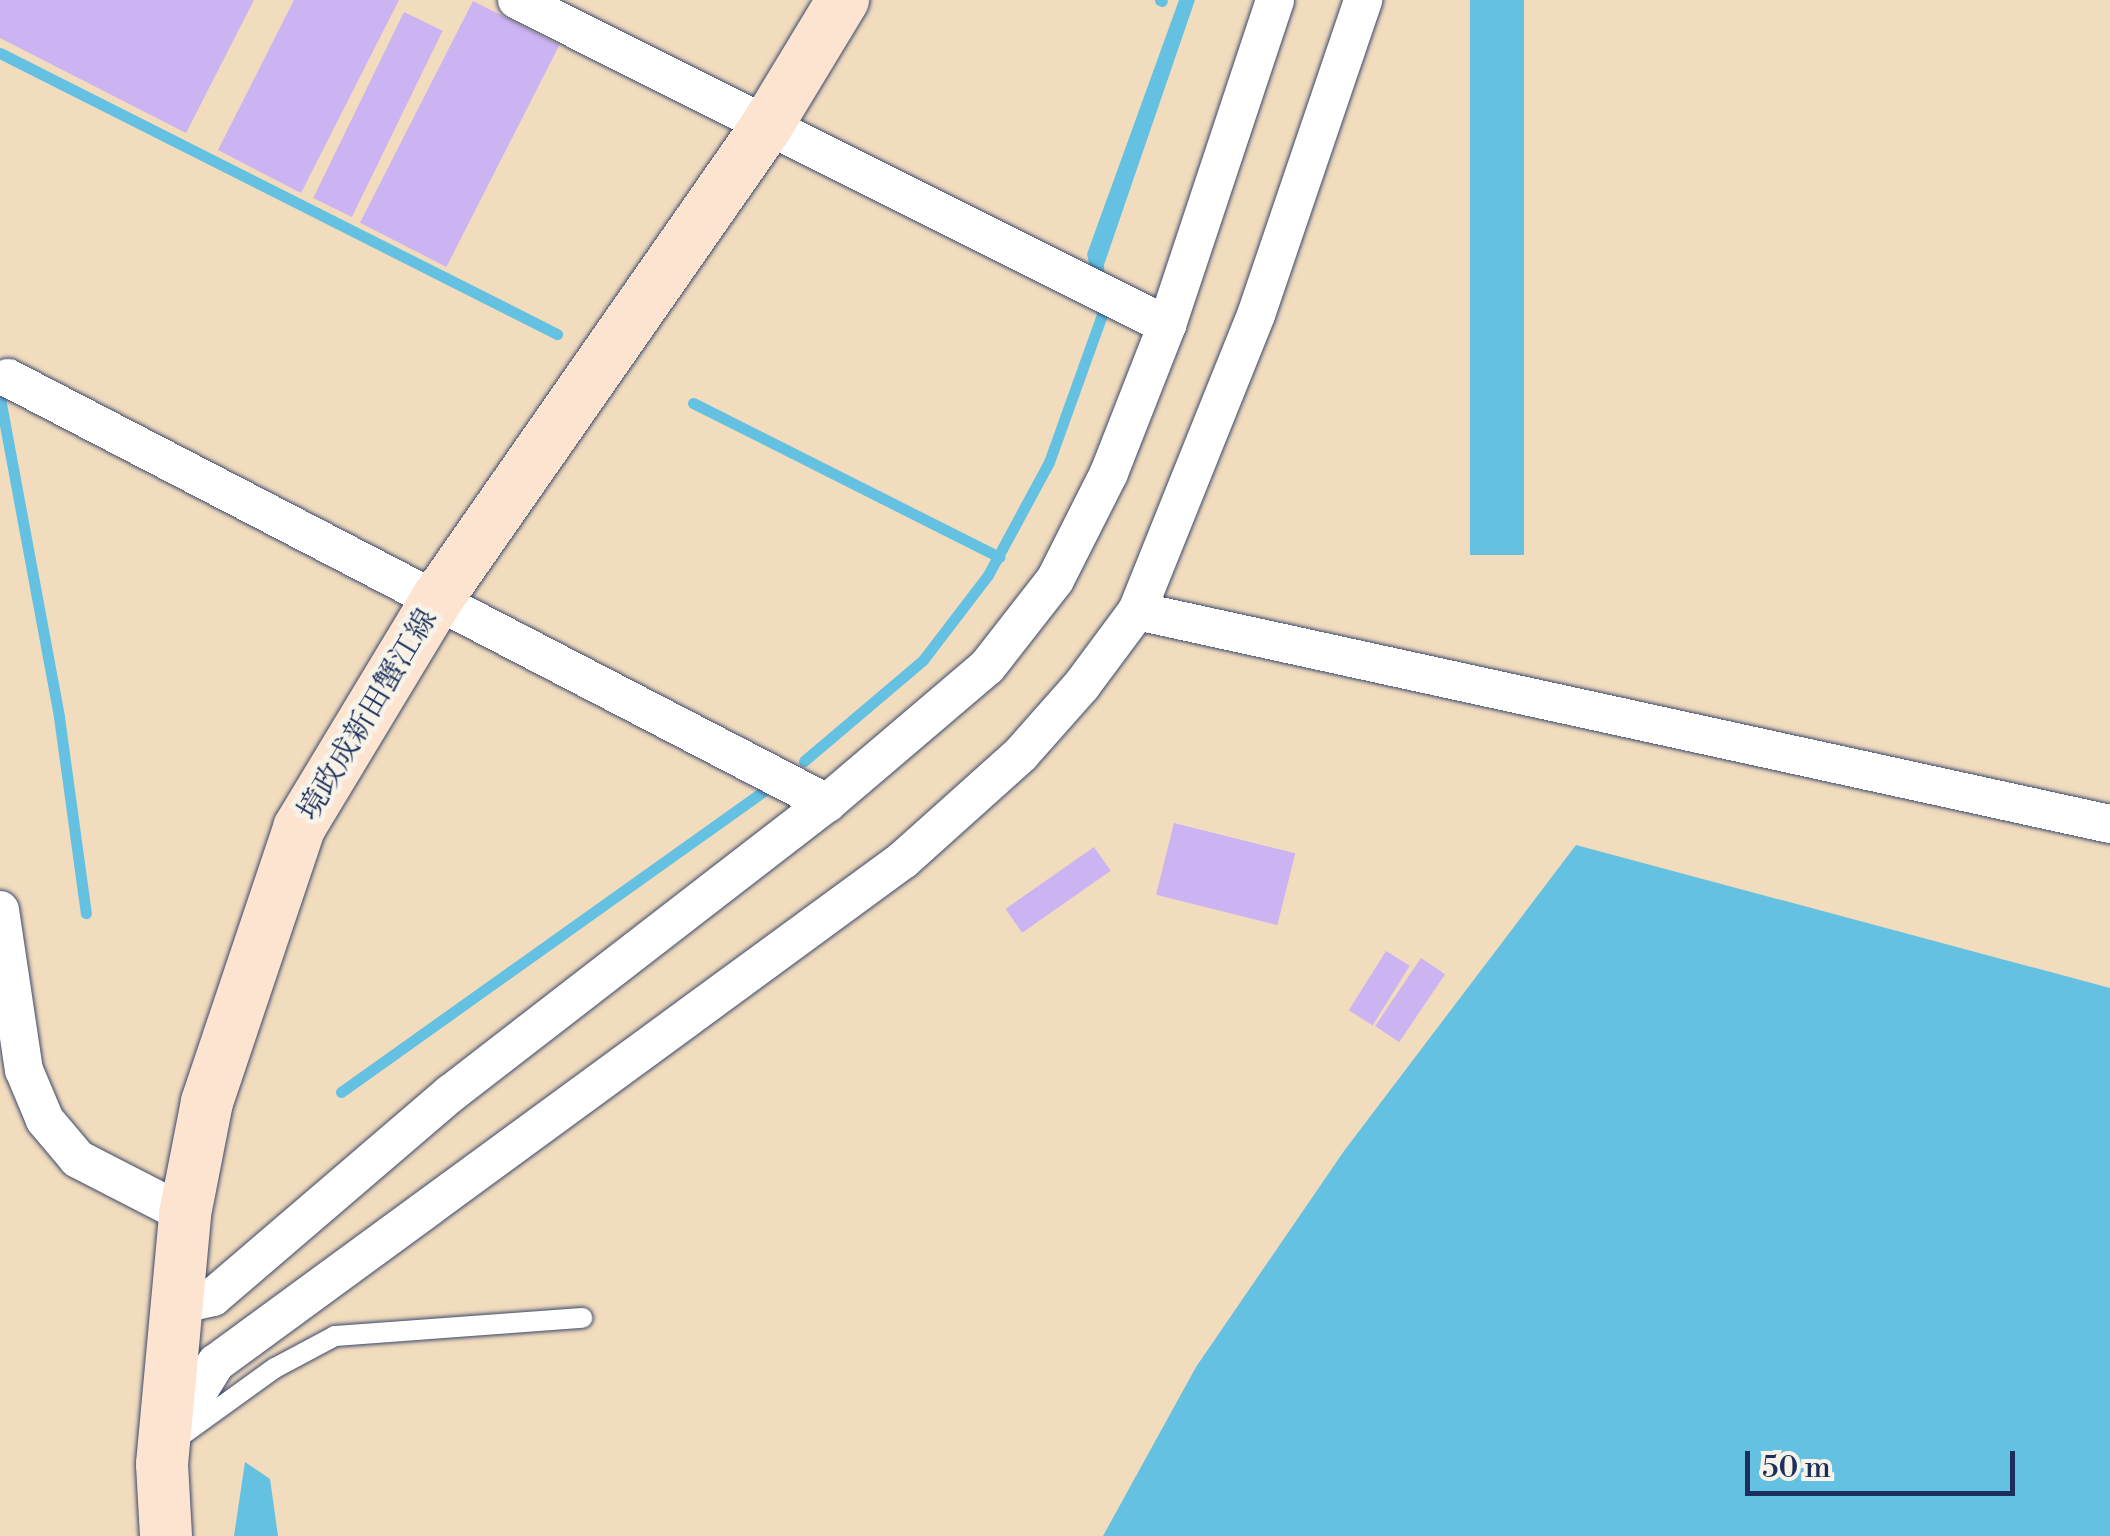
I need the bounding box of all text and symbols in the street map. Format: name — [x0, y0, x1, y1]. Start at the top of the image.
street label: 境政成新田蟹江線 — [291, 603, 445, 827]
scale bar — [1750, 1431, 2020, 1493]
text: 50 m — [1762, 1449, 1831, 1487]

